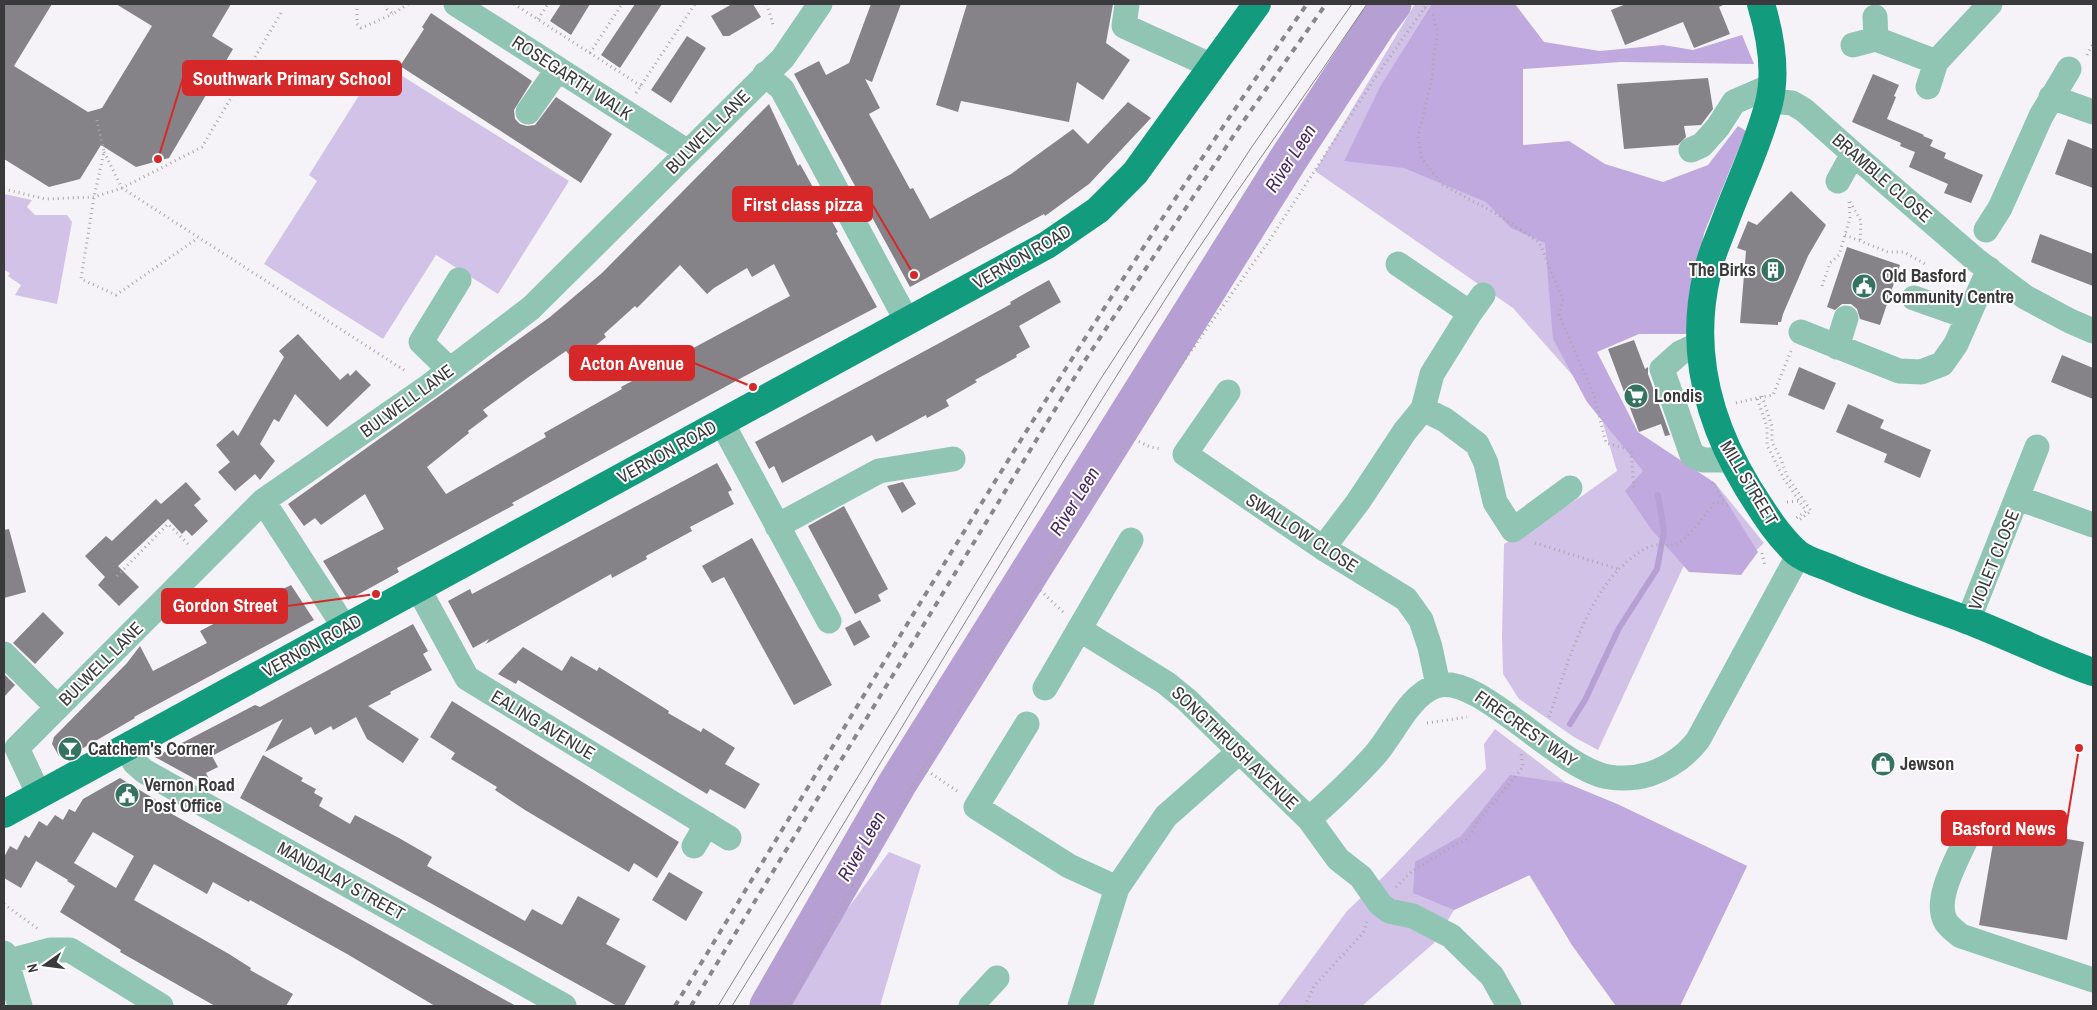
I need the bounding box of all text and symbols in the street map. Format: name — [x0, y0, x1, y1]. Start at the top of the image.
street label: ROSEGARTH WALK — [507, 29, 637, 126]
callout: Southwark Primary School — [183, 61, 401, 95]
text: Southwark Primary School — [193, 65, 391, 91]
street label: BULWELL LANE — [660, 84, 755, 179]
water label: River Leen — [1258, 119, 1322, 197]
street label: BRAMBLE CLOSE — [1827, 127, 1938, 228]
callout: First class pizza — [733, 187, 872, 221]
text: First class pizza — [743, 191, 863, 217]
street label: VERNON ROAD — [968, 218, 1076, 295]
place label: The Birks — [1689, 257, 1756, 282]
building icon: The Birks — [1760, 257, 1786, 283]
place label: Old Basford Community Centre — [1882, 263, 2014, 309]
public building icon: Old Basford Community Centre — [1851, 273, 1877, 299]
callout: Acton Avenue — [570, 346, 694, 380]
text: Acton Avenue — [580, 350, 684, 376]
street label: BULWELL LANE — [355, 358, 459, 443]
supermarket icon: Londis — [1623, 383, 1649, 409]
place label: Londis — [1654, 383, 1702, 408]
street label: VERNON ROAD — [613, 414, 721, 489]
street label: MILL STREET — [1714, 436, 1785, 530]
water label: River Leen — [1043, 462, 1105, 540]
street label: SWALLOW CLOSE — [1241, 487, 1363, 578]
street label: VIOLET CLOSE — [1962, 506, 2025, 614]
callout: Gordon Street — [162, 589, 287, 623]
text: Gordon Street — [173, 592, 277, 618]
street label: VERNON ROAD — [258, 608, 366, 683]
street label: BULWELL LANE — [53, 616, 148, 711]
street label: SONGTHRUSH AVENUE — [1166, 680, 1304, 815]
street label: EALING AVENUE — [487, 684, 600, 765]
street label: FIRECREST WAY — [1470, 684, 1583, 773]
bar icon: Catchem's Corner — [57, 736, 83, 762]
place label: Catchem's Corner — [88, 736, 215, 761]
shop icon: Jewson — [1870, 751, 1896, 777]
place label: Jewson — [1900, 751, 1954, 776]
place label: Vernon Road Post Office — [144, 772, 235, 818]
public building icon: Vernon Road Post Office — [114, 782, 140, 808]
water label: River Leen — [831, 806, 891, 886]
callout: Basford News — [1942, 811, 2066, 845]
text: Basford News — [1952, 815, 2056, 841]
street label: MANDALAY STREET — [273, 835, 409, 926]
north arrow — [20, 940, 70, 990]
text: N — [23, 962, 42, 974]

